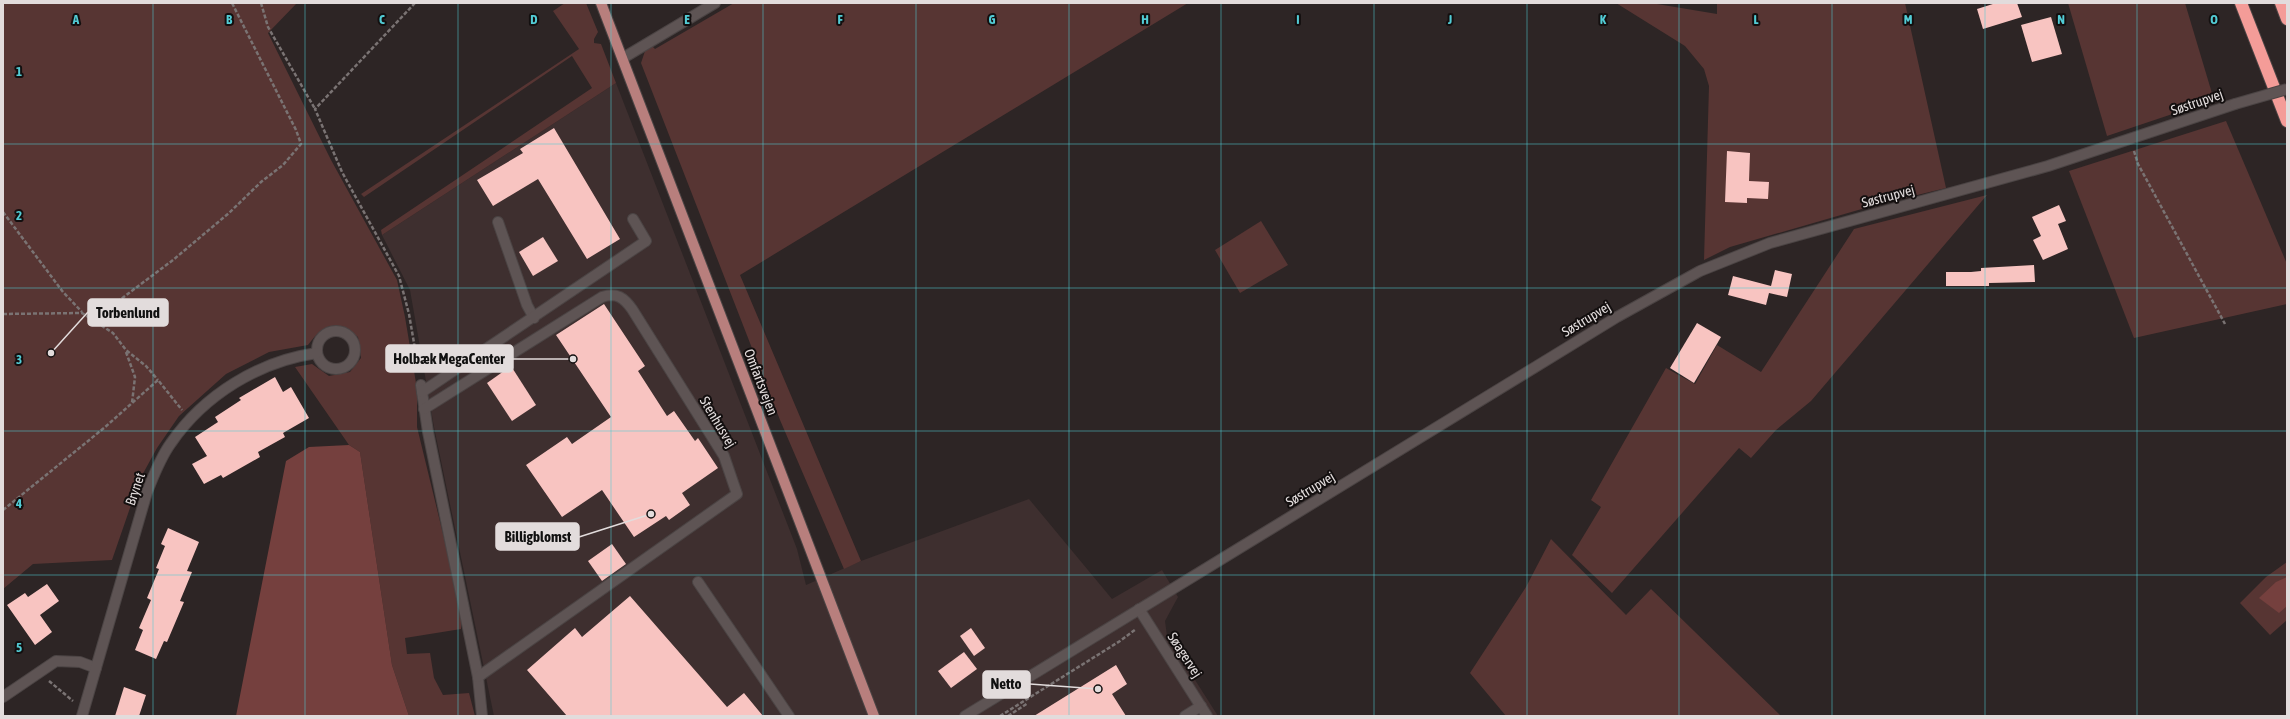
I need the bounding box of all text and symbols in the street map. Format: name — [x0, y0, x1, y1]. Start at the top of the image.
text: A — [72, 12, 80, 27]
text: B — [226, 12, 233, 27]
text: C — [379, 12, 385, 27]
text: D — [530, 12, 538, 27]
text: E — [684, 12, 690, 27]
text: F — [837, 12, 843, 27]
text: G — [989, 12, 996, 27]
text: H — [1141, 12, 1149, 27]
text: I — [1296, 12, 1300, 27]
text: J — [1447, 12, 1452, 27]
text: K — [1600, 12, 1607, 27]
text: L — [1753, 12, 1759, 27]
text: M — [1904, 12, 1913, 27]
text: N — [2057, 12, 2065, 27]
text: O — [2210, 12, 2218, 27]
text: 1 — [16, 64, 22, 79]
street label: Søstrupvej — [2169, 86, 2225, 118]
street label: Søstrupvej — [1860, 181, 1916, 211]
text: 2 — [16, 208, 22, 223]
street label: Søstrupvej — [1559, 298, 1613, 340]
callout: Torbenlund — [88, 299, 168, 326]
text: Torbenlund — [96, 304, 160, 321]
callout: Holbæk MegaCenter — [386, 345, 513, 372]
street label: Omfartsvejen — [741, 346, 781, 418]
text: Holbæk MegaCenter — [393, 350, 505, 367]
text: 3 — [16, 352, 22, 367]
street label: Stenhusvej — [697, 394, 739, 450]
street label: Søstrupvej — [1283, 468, 1337, 510]
street label: Brynet — [122, 470, 148, 508]
text: 4 — [15, 496, 22, 511]
callout: Billigblomst — [496, 523, 579, 550]
text: Billigblomst — [505, 528, 572, 545]
street label: Søagervej — [1165, 630, 1205, 680]
text: 5 — [16, 640, 22, 655]
callout: Netto — [983, 671, 1030, 698]
text: Netto — [990, 675, 1022, 692]

